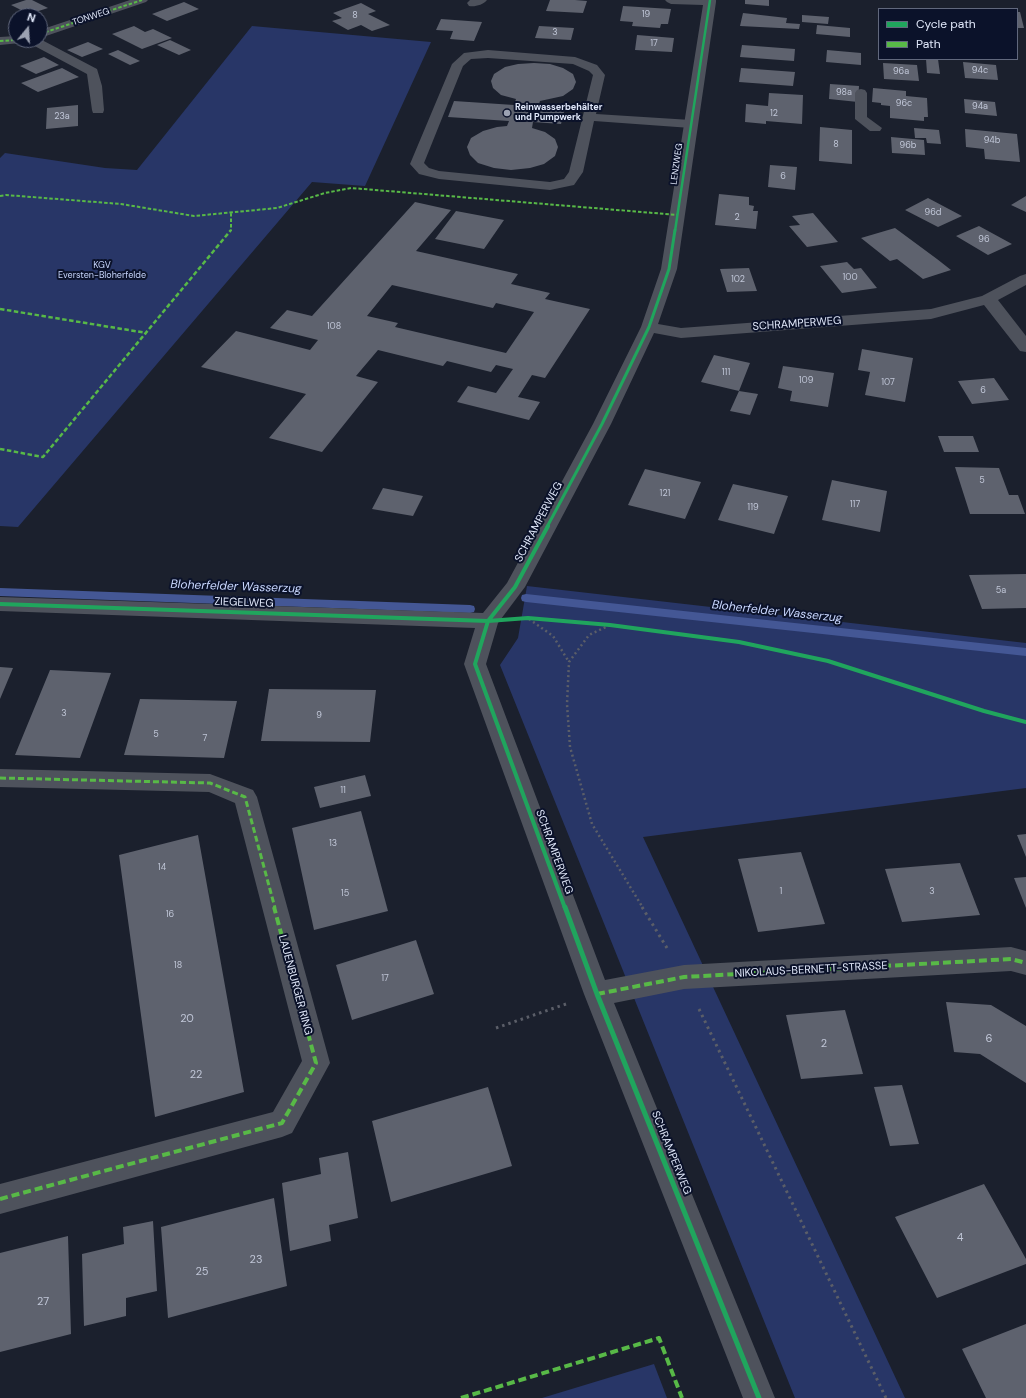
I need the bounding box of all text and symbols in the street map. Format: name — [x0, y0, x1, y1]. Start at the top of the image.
street label: TONWEG — [71, 6, 111, 28]
north arrow — [8, 8, 48, 48]
legend — [878, 8, 1018, 60]
text: N — [25, 10, 37, 25]
house number: 19 — [642, 10, 650, 20]
house number: 8 — [352, 11, 358, 21]
text: Cycle path — [916, 16, 976, 32]
house number: 3 — [552, 28, 558, 38]
text: Path — [916, 36, 941, 52]
house number: 17 — [650, 39, 658, 49]
house number: 94c — [972, 66, 988, 76]
house number: 96a — [893, 67, 909, 77]
house number: 98a — [836, 88, 852, 98]
house number: 96c — [896, 99, 912, 109]
house number: 94a — [972, 102, 988, 112]
place label: Reinwasserbehälter und Pumpwerk — [515, 103, 602, 124]
marker: Reinwasserbehälter und Pumpwerk — [502, 108, 512, 118]
house number: 12 — [770, 109, 778, 119]
house number: 23a — [54, 112, 70, 122]
house number: 94b — [984, 136, 1000, 146]
house number: 8 — [833, 140, 839, 150]
house number: 96b — [900, 141, 916, 151]
street label: LENZWEG — [669, 143, 685, 185]
house number: 6 — [780, 172, 786, 182]
house number: 96d — [925, 208, 941, 218]
house number: 2 — [734, 213, 740, 223]
house number: 96 — [978, 235, 990, 245]
park label: KGV Eversten-Bloherfelde — [58, 261, 146, 282]
house number: 100 — [842, 273, 858, 283]
house number: 102 — [731, 275, 745, 285]
street label: SCHRAMPERWEG — [752, 314, 842, 334]
house number: 108 — [327, 322, 341, 332]
house number: 111 — [722, 368, 730, 378]
house number: 109 — [799, 376, 813, 386]
house number: 107 — [881, 378, 895, 388]
house number: 6 — [980, 386, 986, 396]
house number: 5 — [979, 476, 985, 486]
street label: SCHRAMPERWEG — [512, 480, 566, 564]
house number: 121 — [660, 489, 670, 499]
house number: 117 — [850, 500, 860, 510]
house number: 119 — [747, 503, 759, 513]
water label: Bloherfelder Wasserzug — [170, 578, 302, 596]
house number: 5a — [996, 586, 1006, 596]
street label: ZIEGELWEG — [214, 595, 274, 611]
water label: Bloherfelder Wasserzug — [711, 598, 843, 626]
house number: 3 — [61, 709, 67, 719]
house number: 9 — [316, 711, 322, 721]
house number: 5 — [153, 730, 159, 740]
house number: 7 — [203, 734, 207, 744]
house number: 11 — [340, 786, 346, 796]
street label: SCHRAMPERWEG — [533, 808, 575, 896]
house number: 13 — [329, 839, 337, 849]
house number: 14 — [158, 863, 166, 873]
house number: 1 — [780, 887, 782, 897]
house number: 3 — [929, 887, 935, 897]
house number: 15 — [341, 889, 349, 899]
house number: 16 — [166, 910, 174, 920]
street label: LAUENBURGER RING — [275, 933, 315, 1037]
street label: NIKOLAUS-BERNETT-STRASSE — [734, 959, 888, 981]
house number: 18 — [174, 961, 182, 971]
house number: 17 — [381, 974, 389, 984]
house number: 20 — [180, 1012, 194, 1026]
house number: 6 — [986, 1032, 992, 1046]
house number: 2 — [821, 1037, 827, 1051]
house number: 22 — [190, 1068, 202, 1082]
street label: SCHRAMPERWEG — [648, 1109, 694, 1197]
house number: 4 — [957, 1231, 963, 1245]
house number: 23 — [250, 1253, 262, 1267]
house number: 25 — [195, 1265, 209, 1279]
house number: 27 — [37, 1295, 49, 1309]

